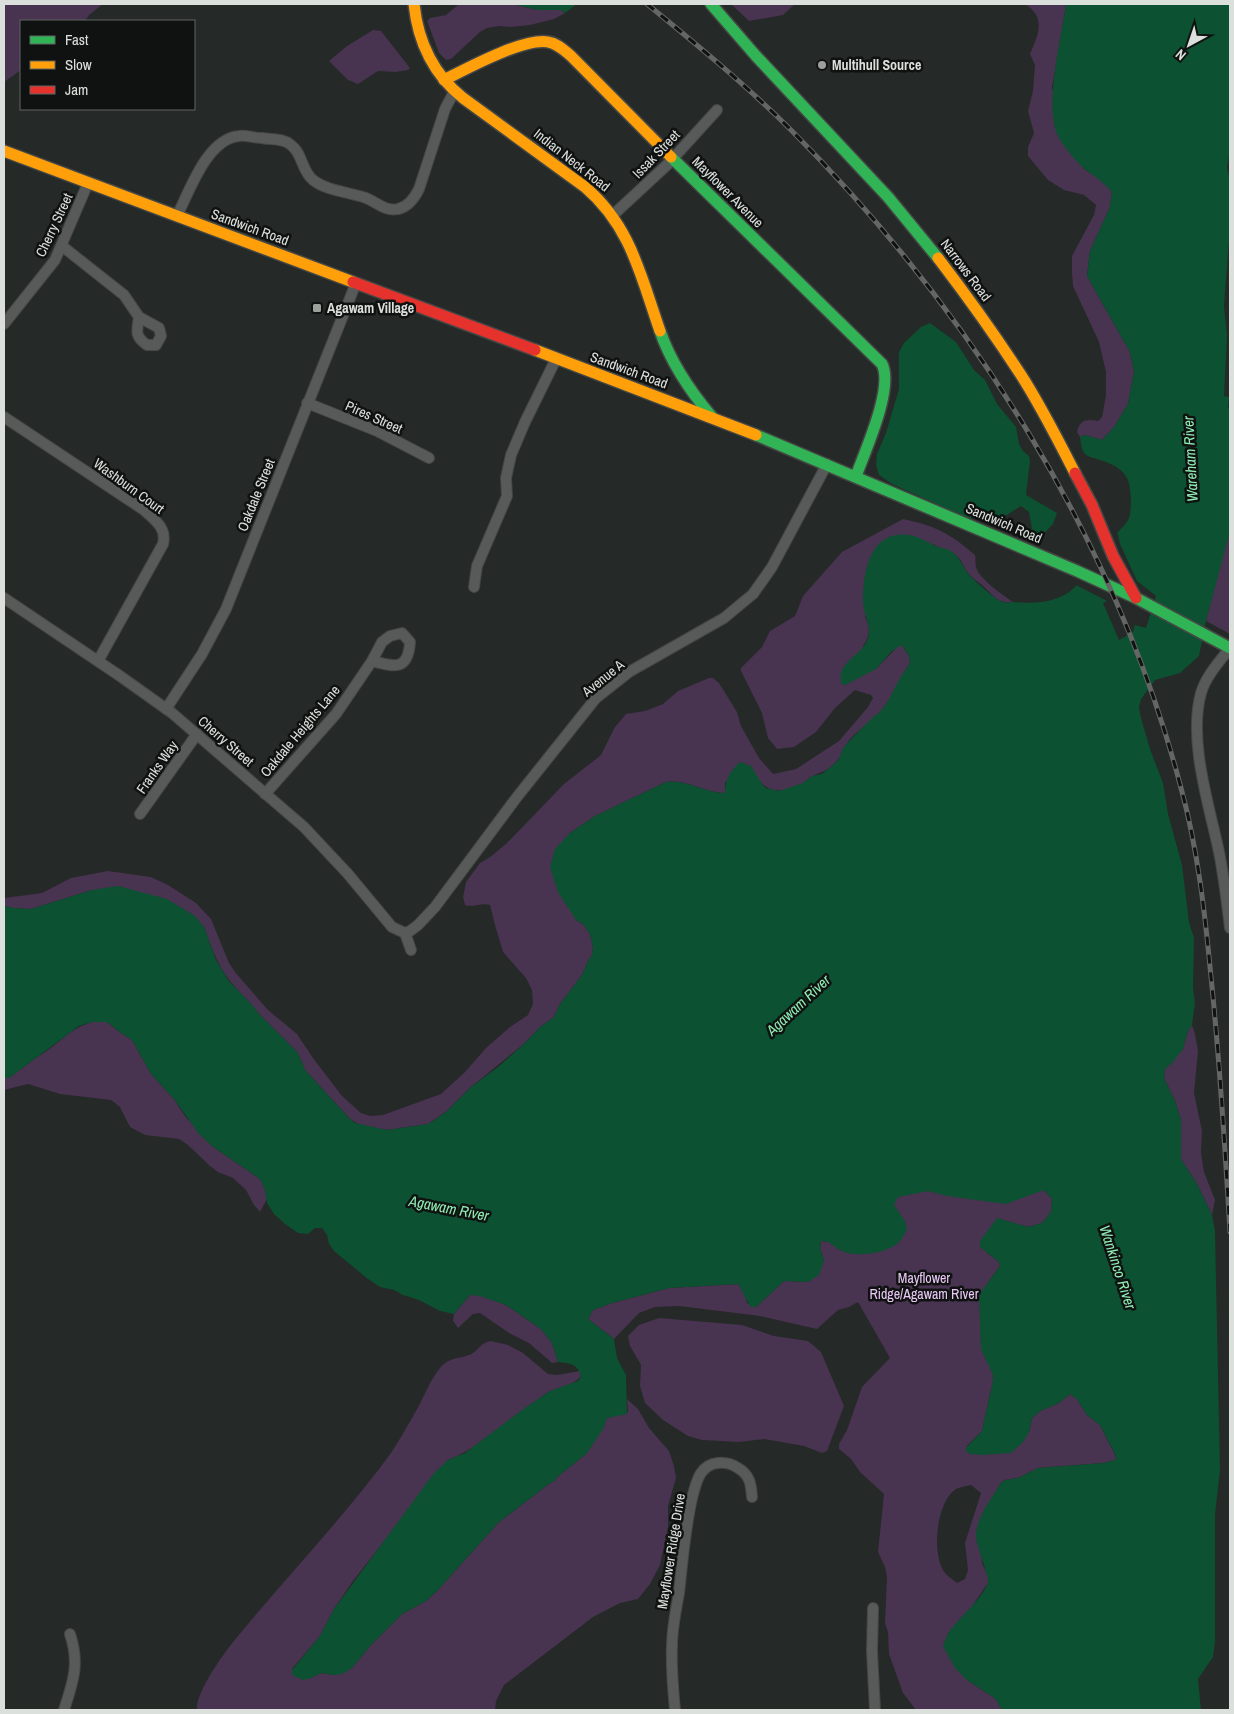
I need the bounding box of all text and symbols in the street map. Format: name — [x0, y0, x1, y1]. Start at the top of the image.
legend — [20, 20, 195, 110]
north arrow — [1164, 20, 1214, 70]
text: Fast — [65, 29, 89, 50]
text: N — [1172, 45, 1190, 65]
text: Slow — [65, 54, 92, 75]
place label: Multihull Source — [832, 56, 921, 74]
marker: Multihull Source — [816, 59, 828, 71]
text: Jam — [65, 79, 88, 100]
street label: Indian Neck Road — [530, 125, 614, 195]
street label: Issak Street — [628, 126, 684, 182]
street label: Mayflower Avenue — [689, 153, 767, 231]
street label: Cherry Street — [31, 190, 77, 260]
street label: Sandwich Road — [209, 205, 291, 249]
street label: Narrows Road — [937, 235, 995, 305]
place label: Agawam Village — [327, 299, 414, 317]
marker: Agawam Village — [311, 302, 323, 314]
street label: Sandwich Road — [588, 348, 670, 392]
street label: Pires Street — [343, 396, 405, 438]
water label: Wareham River — [1177, 415, 1203, 502]
street label: Washburn Court — [90, 454, 168, 518]
street label: Oakdale Street — [233, 456, 279, 534]
street label: Sandwich Road — [963, 499, 1045, 547]
street label: Avenue A — [578, 655, 628, 701]
street label: Oakdale Heights Lane — [256, 681, 344, 781]
street label: Cherry Street — [194, 712, 258, 770]
street label: Franks Way — [132, 737, 182, 797]
water label: Agawam River — [761, 969, 835, 1041]
water label: Agawam River — [406, 1190, 491, 1226]
water label: Wankinco River — [1095, 1222, 1142, 1313]
park label: Mayflower Ridge/Agawam River — [869, 1269, 979, 1303]
street label: Mayflower Ridge Drive — [653, 1492, 689, 1610]

